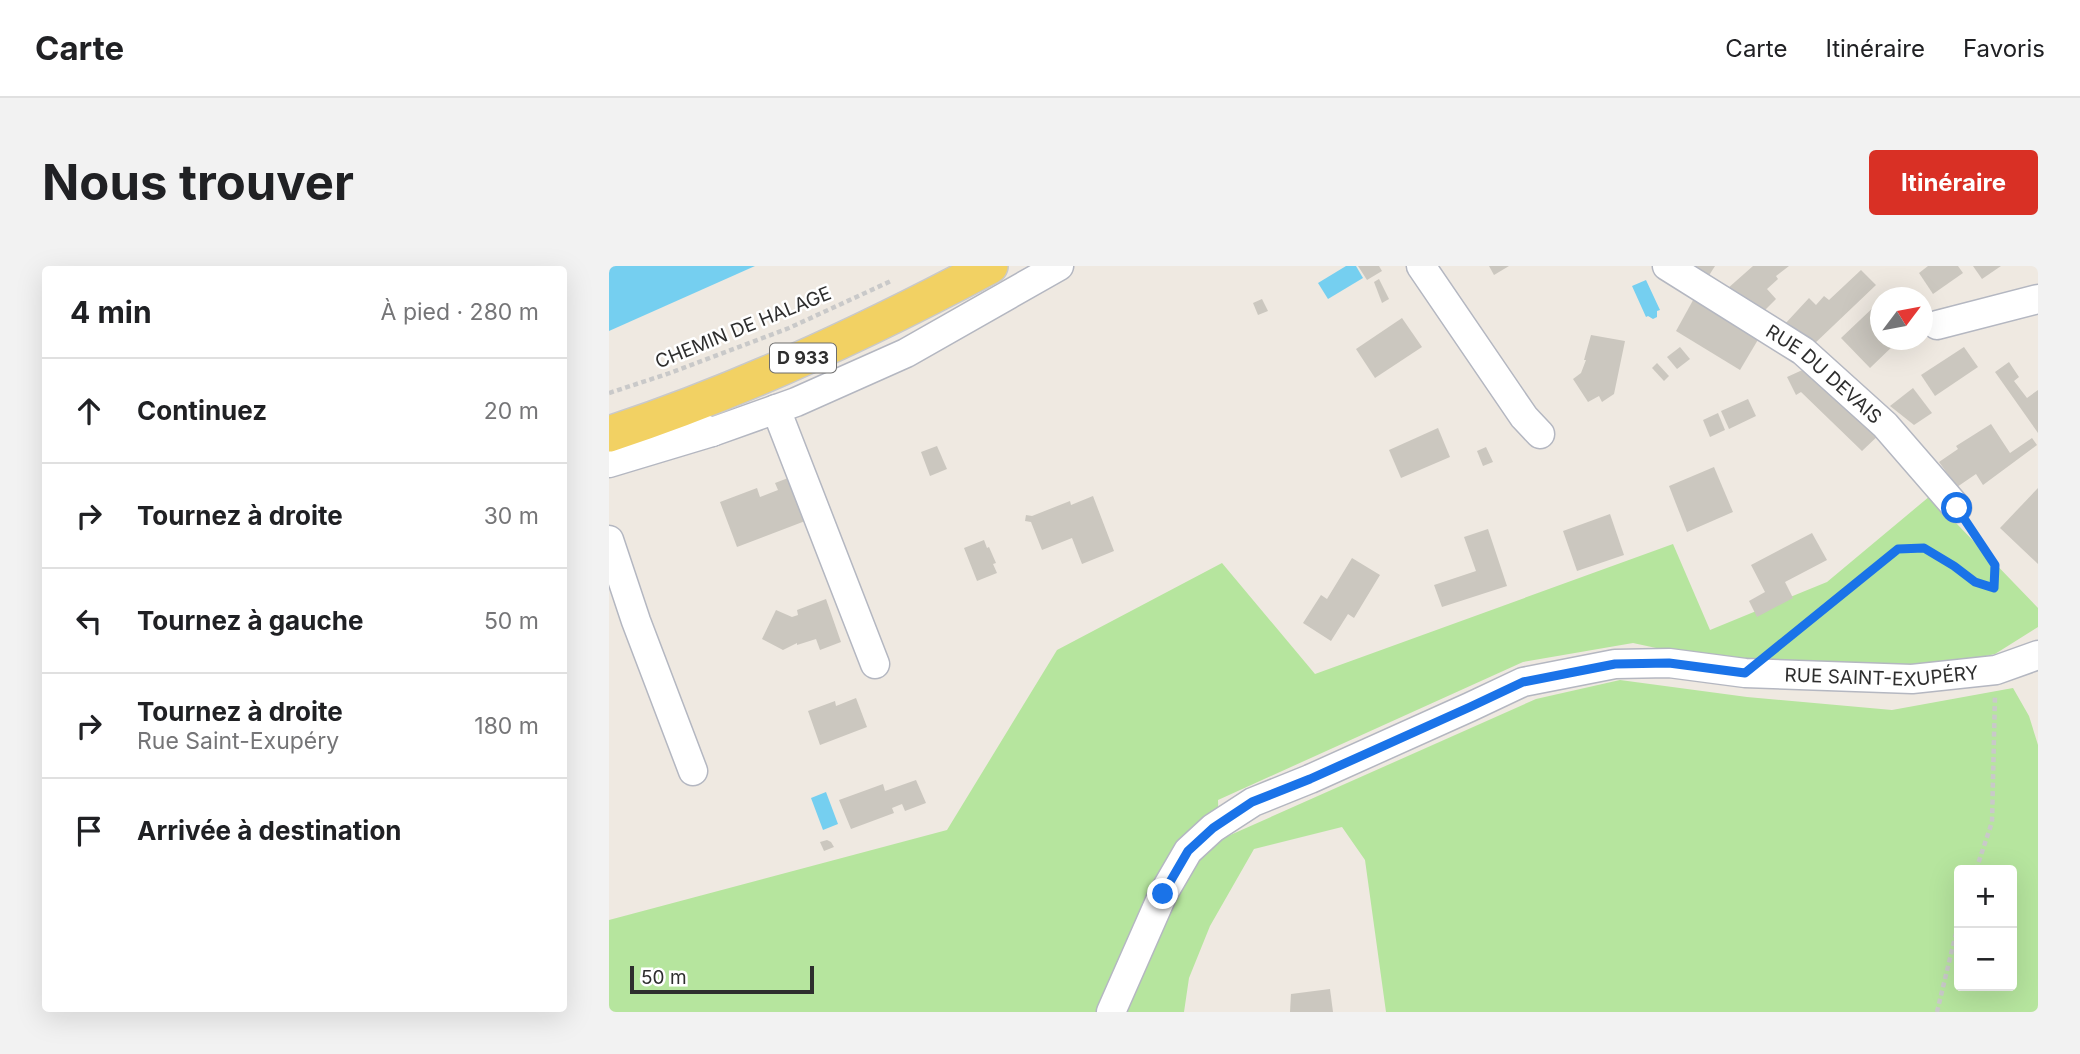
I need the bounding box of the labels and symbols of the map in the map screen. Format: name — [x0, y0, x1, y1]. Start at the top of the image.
street label: CHEMIN DE HALAGE — [652, 282, 835, 373]
north arrow — [1870, 287, 1933, 350]
street label: RUE DU DEVAIS — [1762, 320, 1886, 429]
road number: D 933 — [770, 344, 836, 372]
route start — [1941, 492, 1972, 523]
street label: RUE SAINT-EXUPÉRY — [1784, 661, 1980, 691]
route end — [1147, 878, 1178, 909]
scale bar — [630, 963, 814, 995]

